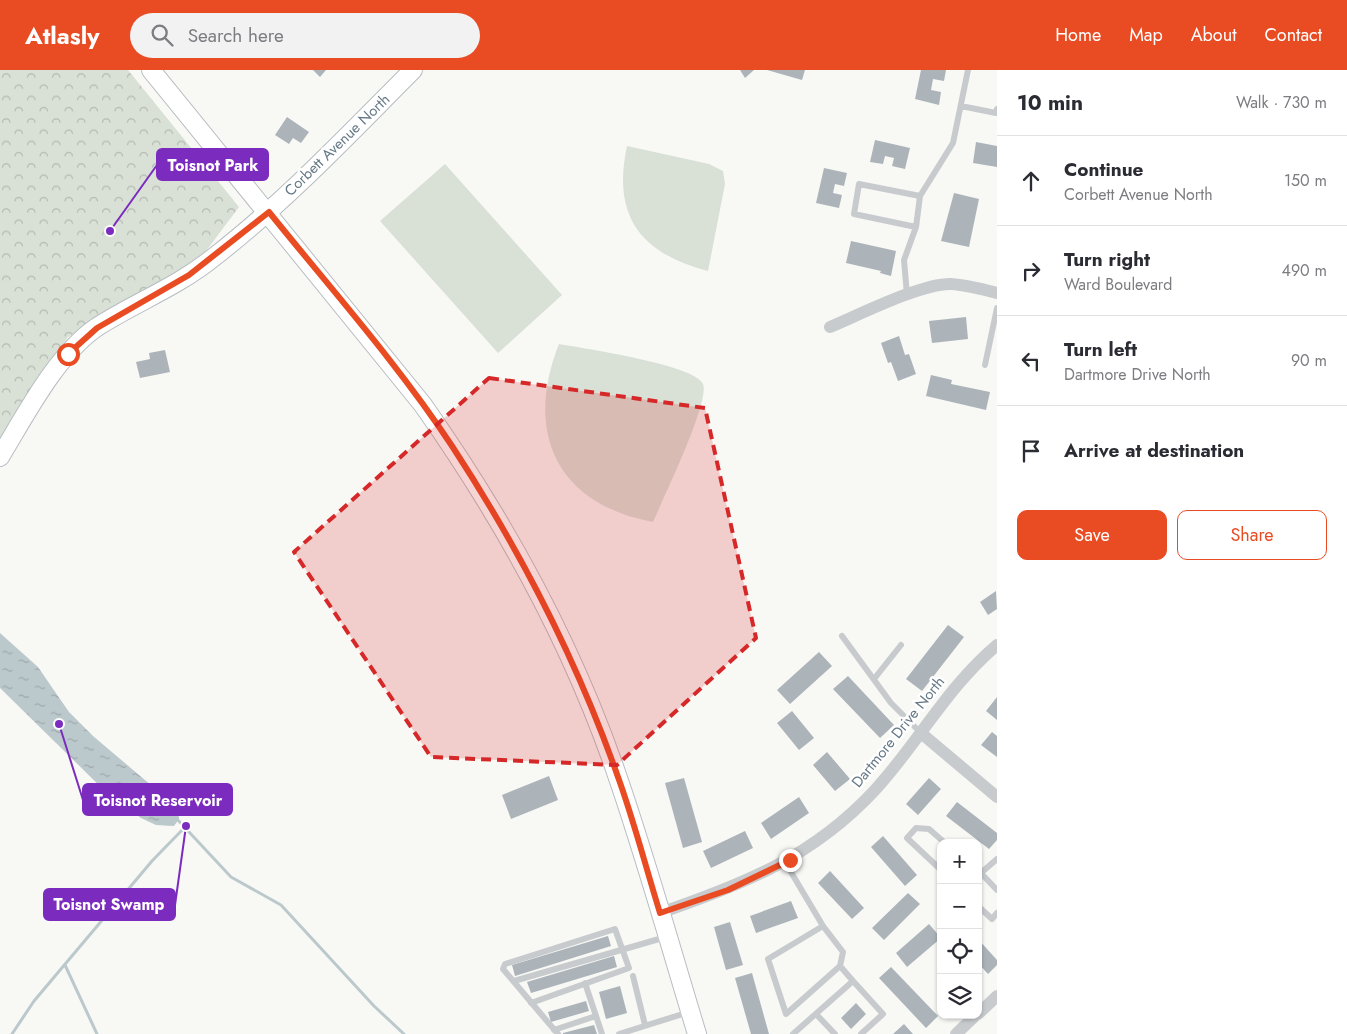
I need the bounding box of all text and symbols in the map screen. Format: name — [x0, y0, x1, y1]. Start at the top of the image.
search box — [130, 13, 480, 58]
text: Atlasly — [25, 18, 100, 53]
icon: search — [148, 21, 176, 49]
text: Search here — [188, 22, 284, 49]
text: Home — [1055, 22, 1101, 48]
text: Map — [1129, 22, 1163, 48]
text: About — [1191, 22, 1236, 48]
text: Contact — [1264, 22, 1322, 48]
text: 10 min — [1017, 88, 1083, 118]
street label: Corbett Avenue North — [279, 89, 395, 201]
text: Walk · 730 m — [1236, 91, 1327, 114]
callout: Toisnot Park — [157, 149, 268, 180]
text: Toisnot Park — [168, 154, 259, 177]
text: Continue — [1064, 156, 1143, 183]
icon: ahead — [1017, 167, 1045, 195]
text: 150 m — [1284, 169, 1327, 192]
text: Corbett Avenue North — [1064, 183, 1213, 206]
text: Turn right — [1064, 246, 1150, 273]
icon: right — [1017, 257, 1045, 285]
text: 490 m — [1282, 259, 1327, 282]
text: Ward Boulevard — [1064, 273, 1172, 296]
text: Turn left — [1064, 336, 1137, 363]
route start — [57, 343, 80, 366]
icon: left — [1017, 347, 1045, 375]
text: 90 m — [1291, 349, 1327, 372]
text: Dartmore Drive North — [1064, 363, 1211, 386]
icon: arrive — [1017, 437, 1045, 465]
text: Arrive at destination — [1064, 437, 1244, 464]
button: Save — [1017, 510, 1167, 560]
button: Share — [1177, 510, 1327, 560]
street label: Dartmore Drive North — [846, 672, 950, 792]
callout: Toisnot Reservoir — [83, 784, 232, 815]
text: Toisnot Reservoir — [94, 789, 223, 812]
map controls — [937, 839, 982, 1019]
button: + — [937, 839, 982, 884]
route end — [779, 849, 802, 872]
button: − — [937, 884, 982, 929]
callout: Toisnot Swamp — [44, 889, 175, 920]
text: Toisnot Swamp — [54, 893, 165, 916]
button: locate — [937, 929, 982, 974]
button: layers — [937, 974, 982, 1019]

